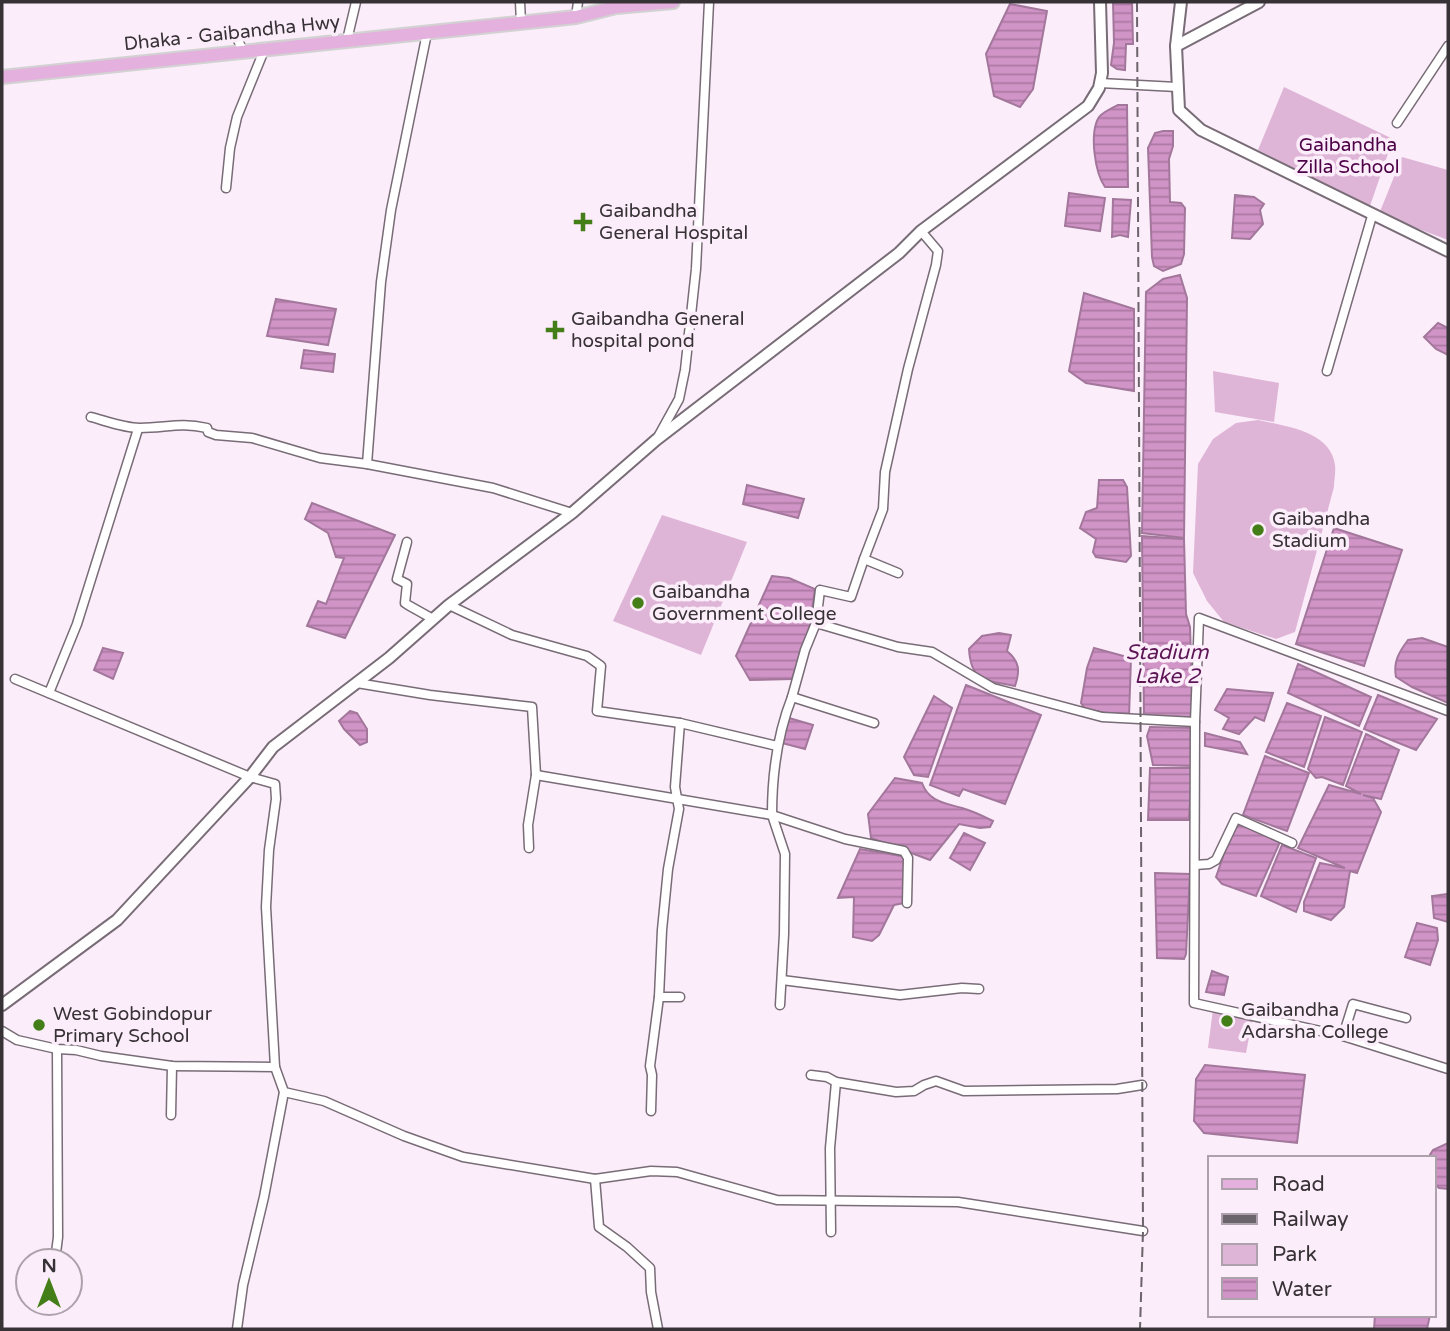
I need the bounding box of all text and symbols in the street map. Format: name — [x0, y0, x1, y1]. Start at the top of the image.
street label: Dhaka - Gaibandha Hwy — [123, 11, 341, 55]
park label: Gaibandha Zilla School — [1296, 134, 1400, 178]
place label: Gaibandha General Hospital — [599, 200, 748, 244]
marker: Gaibandha General Hospital — [573, 212, 593, 232]
place label: Gaibandha General hospital pond — [571, 308, 744, 352]
marker: Gaibandha General hospital pond — [545, 320, 565, 340]
place label: Gaibandha Stadium — [1272, 508, 1370, 552]
marker: Gaibandha Stadium — [1250, 522, 1266, 538]
place label: Gaibandha Government College — [652, 581, 837, 625]
marker: Gaibandha Government College — [630, 595, 646, 611]
water label: Stadium Lake 2 — [1126, 640, 1209, 689]
place label: Gaibandha Adarsha College — [1241, 999, 1389, 1043]
place label: West Gobindopur Primary School — [53, 1003, 213, 1047]
marker: Gaibandha Adarsha College — [1219, 1013, 1235, 1029]
marker: West Gobindopur Primary School — [31, 1017, 47, 1033]
legend — [1208, 1156, 1436, 1317]
text: Road — [1272, 1172, 1325, 1197]
text: Railway — [1272, 1207, 1349, 1232]
text: Park — [1272, 1242, 1317, 1267]
north arrow — [14, 1247, 84, 1317]
text: N — [41, 1255, 57, 1277]
text: Water — [1272, 1277, 1332, 1302]

